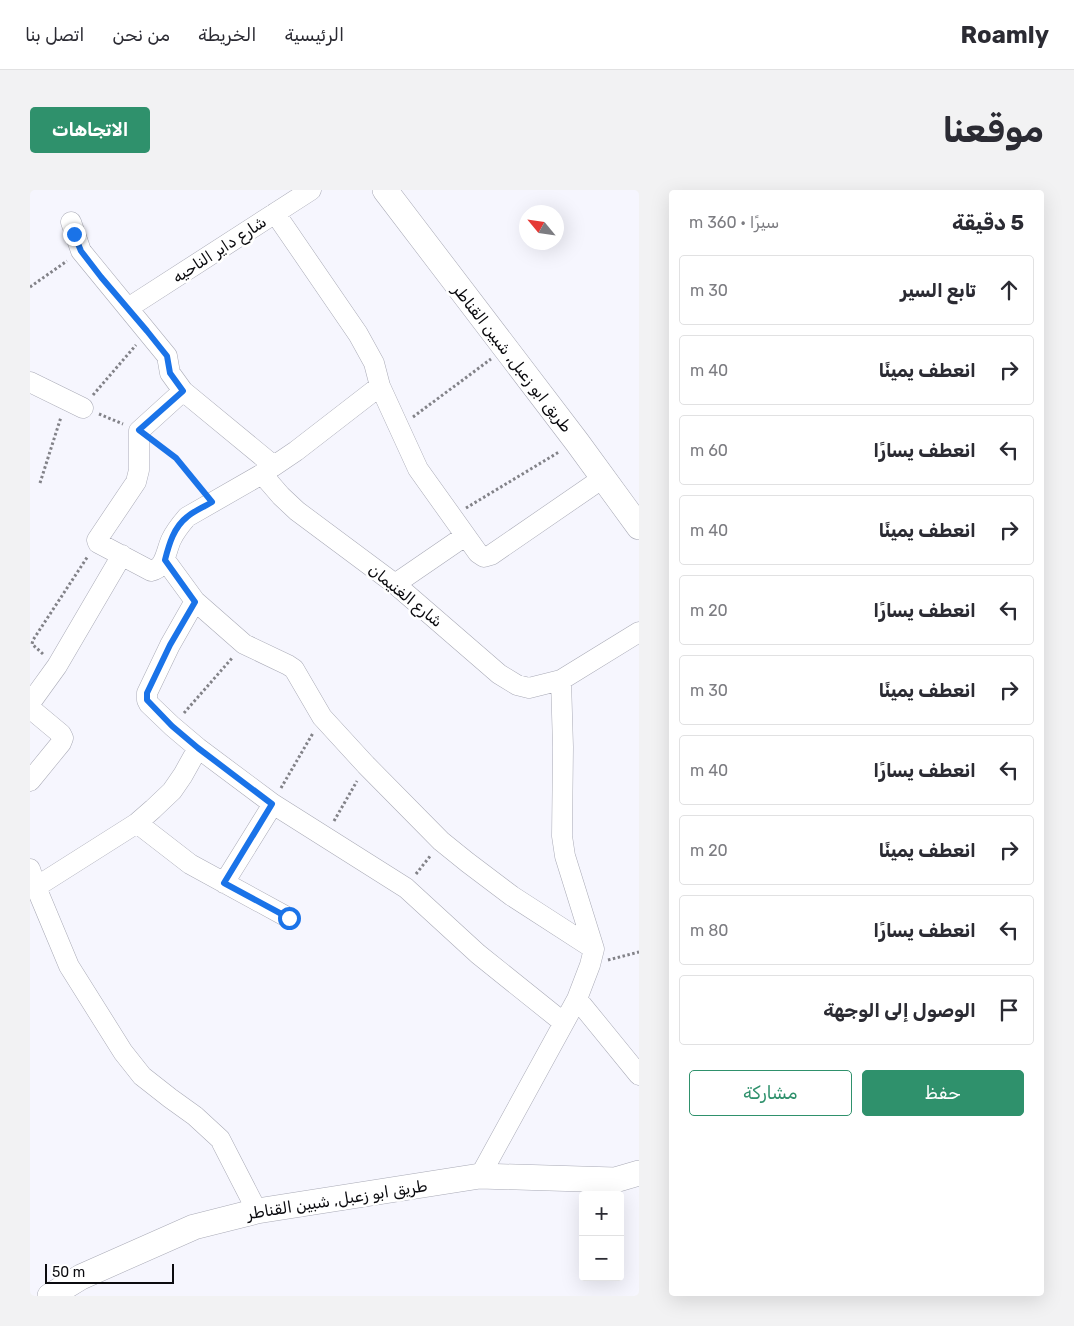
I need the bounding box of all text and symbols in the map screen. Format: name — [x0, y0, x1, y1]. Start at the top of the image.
text: Roamly — [961, 21, 1049, 49]
text: اتصل بنا — [25, 24, 84, 46]
text: من نحن — [112, 24, 170, 46]
text: الخريطة — [198, 24, 256, 46]
text: الرئيسية — [284, 24, 344, 46]
button: الاتجاهات — [30, 107, 150, 153]
text: موقعنا — [942, 109, 1044, 151]
north arrow — [519, 205, 564, 250]
text: 5 دقيقة — [952, 210, 1024, 235]
street label: شارع داير الناحيه — [169, 212, 271, 288]
text: سيرًا · 360 m — [689, 213, 779, 232]
route end — [63, 223, 86, 246]
icon: ahead — [995, 276, 1023, 304]
text: تابع السير — [900, 279, 976, 302]
street label: طريق ابو زعبل, شبين القناطر — [447, 280, 576, 437]
text: 30 m — [690, 281, 728, 300]
icon: right — [995, 356, 1023, 384]
text: انعطف يمينًا — [879, 359, 976, 382]
text: 40 m — [690, 361, 728, 380]
icon: left — [995, 436, 1023, 464]
text: انعطف يسارًا — [873, 439, 976, 462]
text: 60 m — [690, 441, 728, 460]
icon: right — [995, 516, 1023, 544]
text: انعطف يمينًا — [879, 519, 976, 542]
text: 40 m — [690, 521, 728, 540]
street label: شارع الغنيمان — [364, 560, 447, 633]
icon: left — [995, 596, 1023, 624]
text: انعطف يسارًا — [873, 599, 976, 622]
text: 20 m — [690, 601, 728, 620]
icon: right — [995, 676, 1023, 704]
text: انعطف يمينًا — [879, 679, 976, 702]
text: 30 m — [690, 681, 728, 700]
icon: left — [995, 756, 1023, 784]
text: انعطف يسارًا — [873, 759, 976, 782]
text: 40 m — [690, 761, 728, 780]
icon: right — [995, 836, 1023, 864]
text: انعطف يمينًا — [879, 839, 976, 862]
text: 20 m — [690, 841, 728, 860]
route start — [278, 907, 301, 930]
icon: left — [995, 916, 1023, 944]
text: انعطف يسارًا — [873, 919, 976, 942]
text: 80 m — [690, 921, 729, 940]
icon: arrive — [995, 996, 1023, 1024]
text: الوصول إلى الوجهة — [823, 999, 976, 1022]
button: مشاركة — [689, 1070, 852, 1116]
button: حفظ — [862, 1070, 1024, 1116]
street label: طريق ابو زعبل, شبين القناطر — [244, 1176, 429, 1224]
map controls — [579, 1191, 624, 1281]
button: + — [579, 1191, 624, 1236]
button: − — [579, 1236, 624, 1281]
scale bar — [45, 1261, 174, 1284]
text: 50 m — [52, 1264, 85, 1281]

